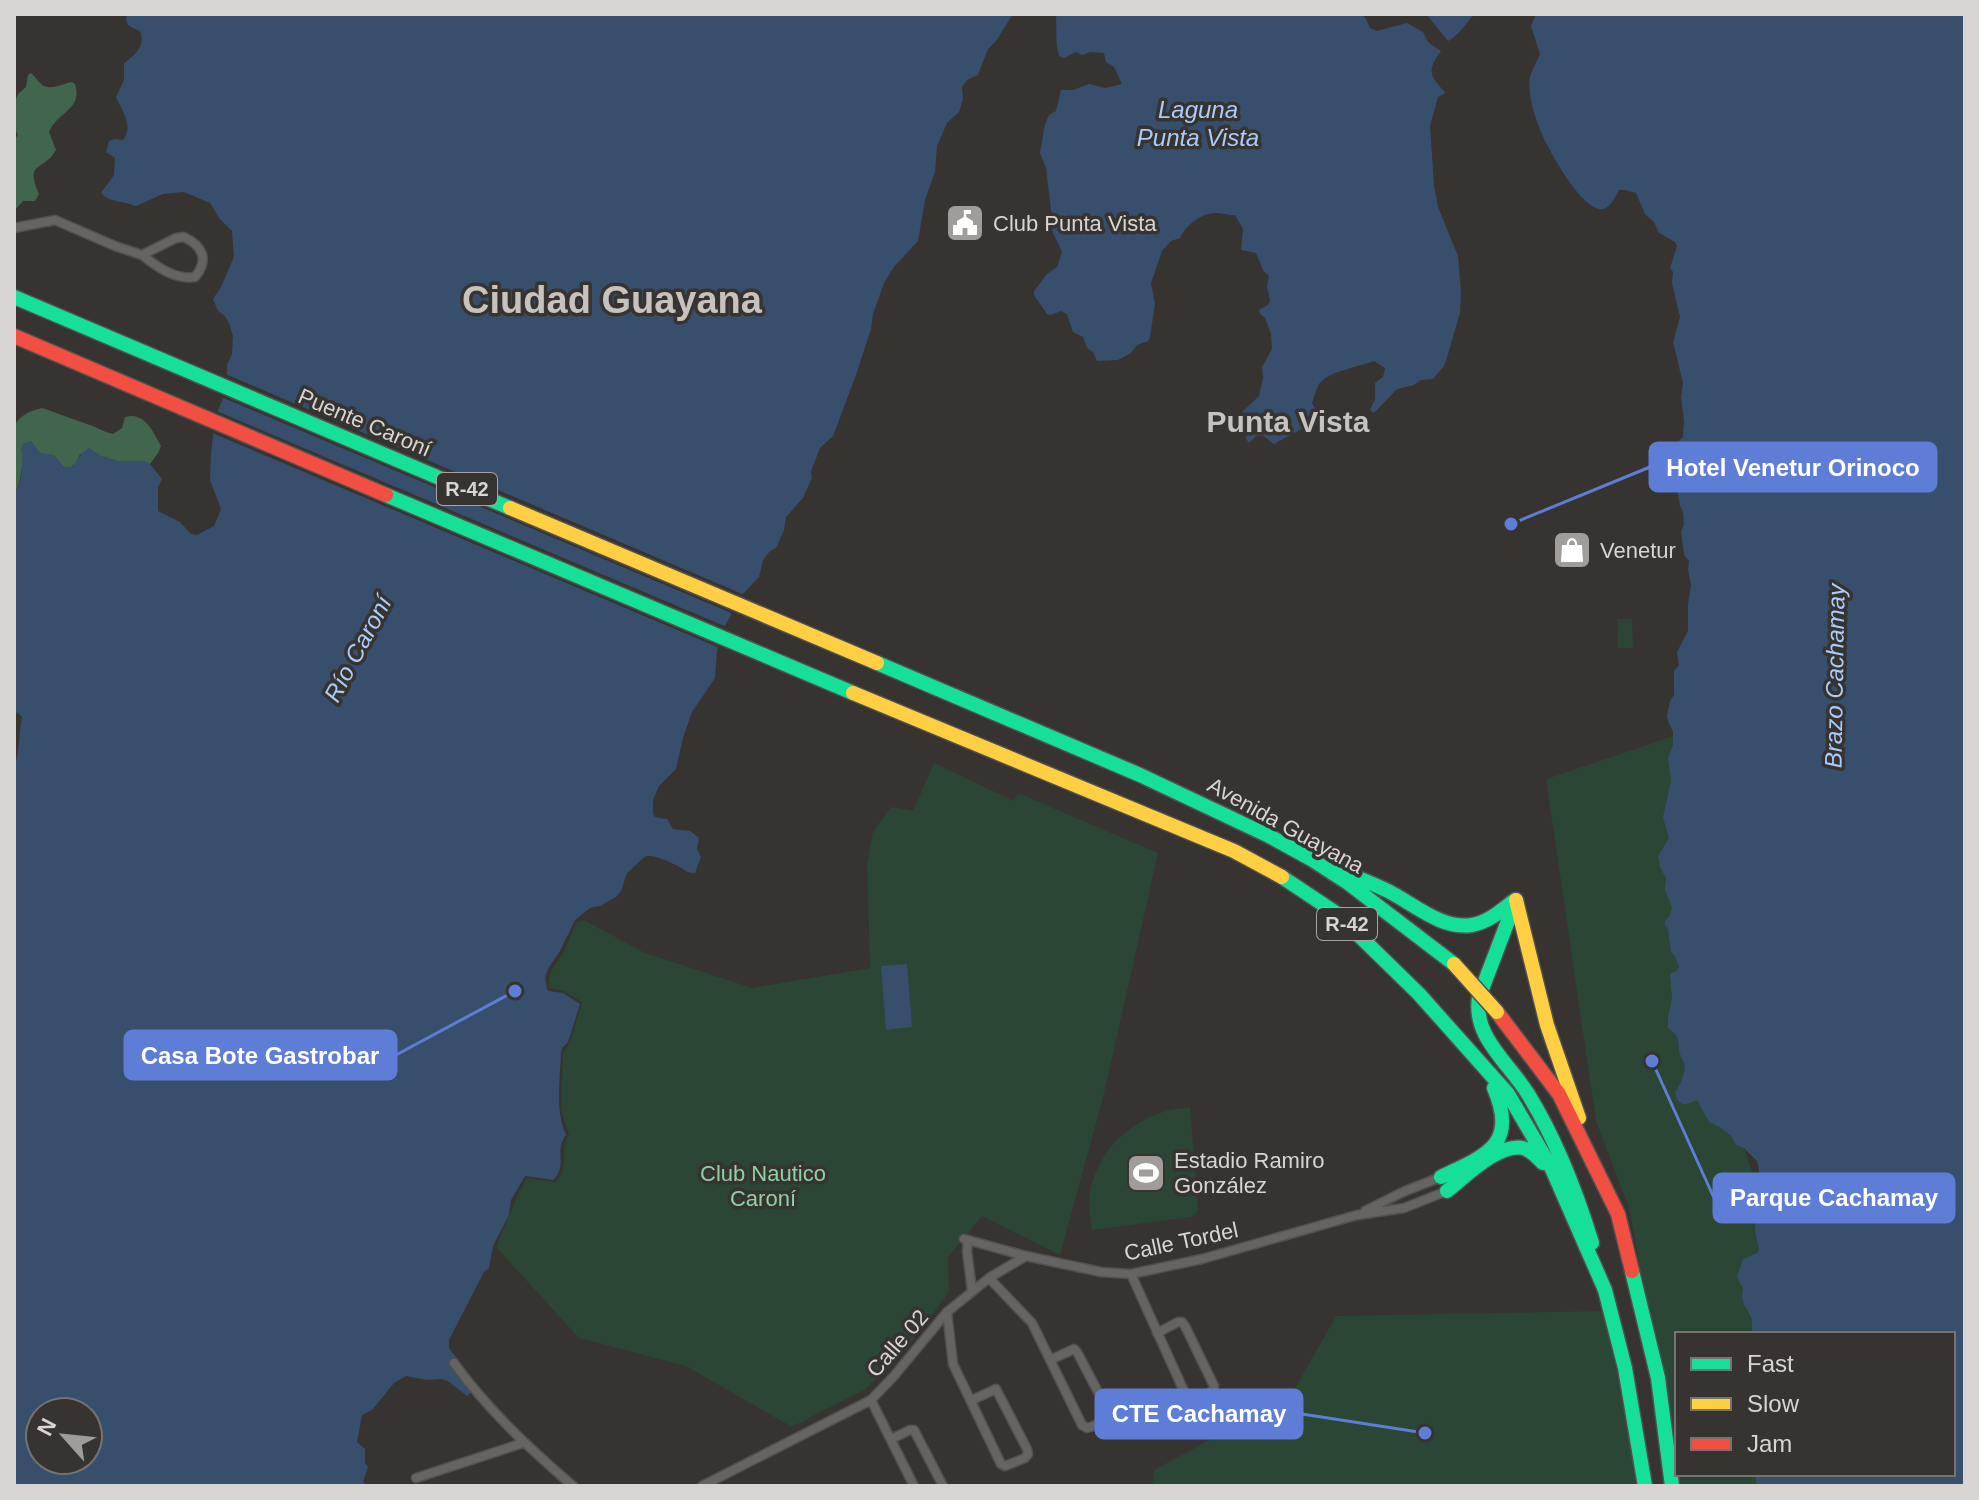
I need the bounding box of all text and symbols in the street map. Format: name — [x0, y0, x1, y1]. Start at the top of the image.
water label: Laguna Punta Vista — [1137, 96, 1259, 151]
public building icon: Club Punta Vista — [944, 202, 986, 244]
place label: Club Punta Vista — [993, 211, 1157, 236]
district label: Ciudad Guayana — [462, 279, 763, 321]
street label: Puente Caroní — [295, 383, 435, 462]
district label: Punta Vista — [1207, 405, 1370, 438]
callout: Hotel Venetur Orinoco — [1650, 443, 1936, 491]
text: Hotel Venetur Orinoco — [1666, 454, 1920, 481]
road number: R-42 — [437, 473, 497, 505]
shop icon: Venetur — [1551, 529, 1593, 571]
place label: Venetur — [1600, 538, 1676, 563]
water label: Brazo Cachamay — [1819, 582, 1850, 768]
water label: Río Caroní — [318, 589, 398, 706]
street label: Avenida Guayana — [1203, 772, 1369, 879]
road number: R-42 — [1317, 908, 1377, 940]
callout: Casa Bote Gastrobar — [125, 1031, 396, 1079]
text: Casa Bote Gastrobar — [141, 1042, 379, 1069]
place label: Estadio Ramiro González — [1174, 1148, 1324, 1198]
sports icon: Estadio Ramiro González — [1125, 1152, 1167, 1194]
park label: Club Nautico Caroní — [700, 1161, 826, 1211]
callout: Parque Cachamay — [1714, 1174, 1954, 1222]
text: Parque Cachamay — [1730, 1184, 1939, 1211]
street label: Calle Tordel — [1122, 1217, 1240, 1266]
street label: Calle 02 — [861, 1305, 933, 1382]
legend — [1675, 1332, 1955, 1476]
text: Fast — [1747, 1350, 1794, 1377]
callout: CTE Cachamay — [1096, 1390, 1302, 1438]
text: Slow — [1747, 1390, 1800, 1417]
north arrow — [24, 1396, 104, 1476]
text: CTE Cachamay — [1112, 1400, 1287, 1427]
text: N — [32, 1414, 61, 1440]
text: Jam — [1747, 1430, 1792, 1457]

